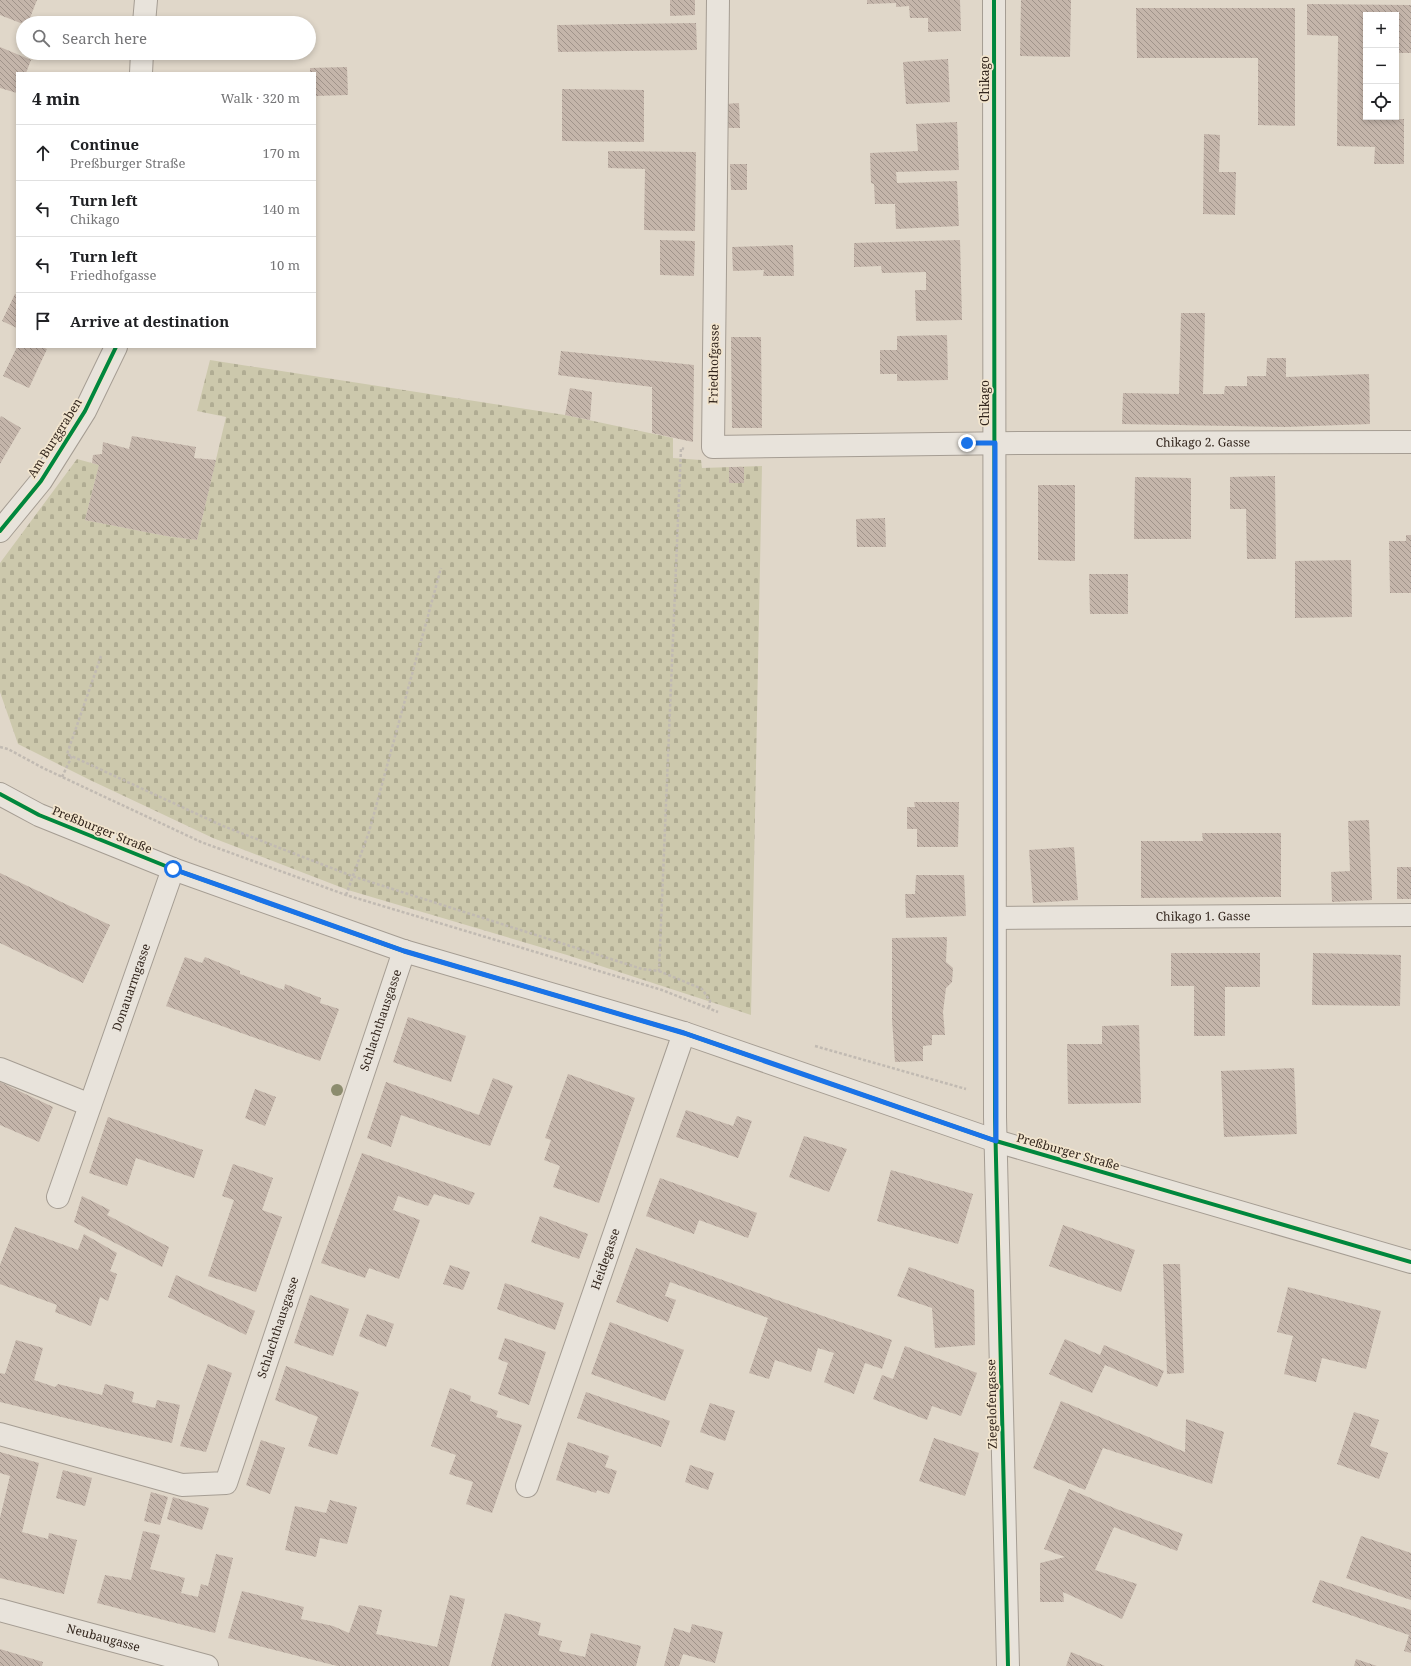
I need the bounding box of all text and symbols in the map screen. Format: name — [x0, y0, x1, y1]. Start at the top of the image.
map controls — [1363, 12, 1399, 120]
button: + — [1363, 12, 1399, 48]
search box — [16, 16, 316, 60]
icon: search — [30, 27, 52, 49]
text: Search here — [62, 28, 147, 48]
button: − — [1363, 48, 1399, 84]
street label: Chikago — [976, 56, 993, 102]
button: locate — [1363, 84, 1399, 120]
text: 4 min — [32, 87, 80, 110]
text: Walk · 320 m — [221, 89, 300, 107]
text: Continue — [70, 134, 139, 154]
icon: ahead — [32, 142, 54, 164]
text: 170 m — [263, 144, 300, 162]
text: Preßburger Straße — [70, 154, 185, 172]
text: Turn left — [70, 190, 138, 210]
icon: left — [32, 198, 54, 220]
text: 140 m — [263, 200, 300, 218]
text: Chikago — [70, 210, 120, 228]
text: Turn left — [70, 246, 138, 266]
icon: left — [32, 254, 54, 276]
text: 10 m — [270, 256, 300, 274]
text: Friedhofgasse — [70, 266, 156, 284]
icon: arrive — [32, 310, 54, 332]
text: Arrive at destination — [70, 311, 229, 331]
street label: Friedhofgasse — [704, 324, 723, 404]
street label: Chikago — [976, 380, 993, 426]
street label: Am Burggraben — [23, 395, 86, 481]
street label: Chikago 2. Gasse — [1156, 433, 1250, 451]
route end — [958, 434, 976, 452]
street label: Preßburger Straße — [50, 802, 155, 857]
route start — [164, 860, 182, 878]
street label: Chikago 1. Gasse — [1156, 907, 1250, 925]
street label: Donauarmgasse — [108, 941, 154, 1034]
street label: Schlachthausgasse — [355, 967, 405, 1073]
street label: Preßburger Straße — [1015, 1129, 1122, 1174]
street label: Heidegasse — [587, 1226, 624, 1292]
street label: Schlachthausgasse — [253, 1274, 302, 1380]
street label: Ziegelofengasse — [982, 1359, 1001, 1449]
street label: Neubaugasse — [65, 1619, 142, 1656]

